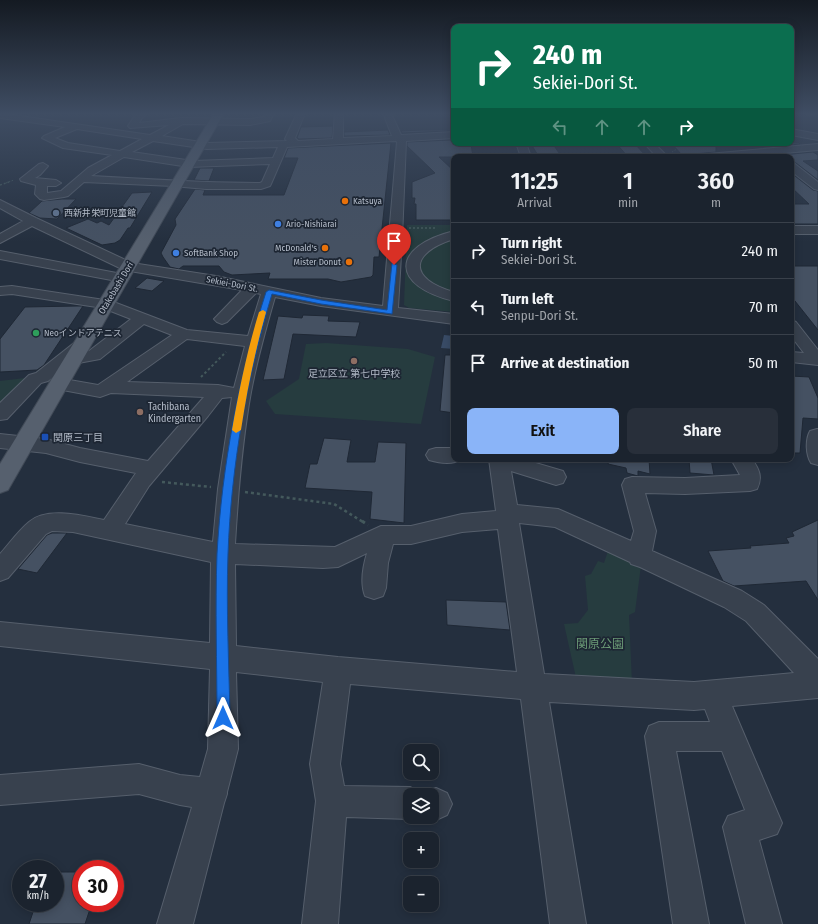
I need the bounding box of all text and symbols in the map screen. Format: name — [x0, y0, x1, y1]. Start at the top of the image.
text: 240 m — [533, 38, 602, 71]
icon: right — [467, 40, 519, 92]
text: Sekiei-Dori St. — [533, 72, 638, 94]
icon: left — [549, 116, 571, 138]
icon: ahead — [591, 116, 613, 138]
icon: ahead — [633, 116, 655, 138]
icon: right — [675, 116, 697, 138]
text: 11:25 — [511, 167, 558, 195]
text: 1 — [623, 167, 633, 195]
text: 360 — [698, 167, 734, 195]
text: Arrival — [517, 195, 552, 210]
text: min — [618, 195, 638, 210]
text: m — [711, 195, 721, 210]
marker: Katsuya — [340, 196, 350, 206]
place label: Katsuya — [353, 196, 382, 206]
marker: 西新井栄町児童館 — [51, 208, 61, 218]
place label: 西新井栄町児童館 — [64, 208, 136, 218]
marker: Ario-Nishiarai — [273, 219, 283, 229]
place label: Ario-Nishiarai — [286, 219, 337, 229]
pin — [377, 224, 411, 265]
icon: arrive — [383, 230, 405, 252]
text: Turn right — [501, 234, 562, 252]
icon: right — [467, 240, 489, 262]
text: 240 m — [742, 242, 778, 260]
place label: McDonald's — [275, 243, 317, 253]
marker: McDonald's — [320, 243, 330, 253]
marker: SoftBank Shop — [171, 248, 181, 258]
place label: SoftBank Shop — [184, 248, 238, 258]
text: Sekiei-Dori St. — [501, 252, 576, 267]
place label: Mister Donut — [294, 257, 341, 267]
marker: Mister Donut — [344, 257, 354, 267]
street label: Otakebashi Dori — [97, 260, 135, 316]
street label: Sekiei-Dori St. — [205, 274, 259, 294]
text: Turn left — [501, 290, 554, 308]
icon: left — [467, 296, 489, 318]
text: 70 m — [749, 298, 778, 316]
text: Senpu-Dori St. — [501, 308, 578, 323]
marker: Neoインドアテニス — [31, 328, 41, 338]
place label: Neoインドアテニス — [44, 328, 122, 338]
icon: arrive — [467, 352, 489, 374]
text: Arrive at destination — [501, 354, 629, 372]
text: 50 m — [748, 354, 778, 372]
marker: 足立区立 第七中学校 — [349, 356, 359, 366]
place label: 足立区立 第七中学校 — [308, 368, 400, 380]
place label: Tachibana Kindergarten — [148, 401, 201, 425]
marker: Tachibana Kindergarten — [135, 407, 145, 417]
button: Exit — [467, 408, 619, 454]
button: Share — [627, 408, 778, 454]
marker: 関原三丁目 — [40, 432, 50, 442]
place label: 関原三丁目 — [53, 432, 103, 444]
park label: 関原公園 — [576, 637, 624, 651]
position arrow — [202, 697, 244, 739]
map controls — [403, 744, 439, 912]
button: search — [403, 744, 439, 780]
button: layers — [403, 788, 439, 824]
button: + — [403, 832, 439, 868]
speed limit sign: 30 — [72, 860, 124, 912]
text: 27 — [29, 869, 47, 893]
button: − — [403, 876, 439, 912]
text: km/h — [27, 890, 49, 902]

